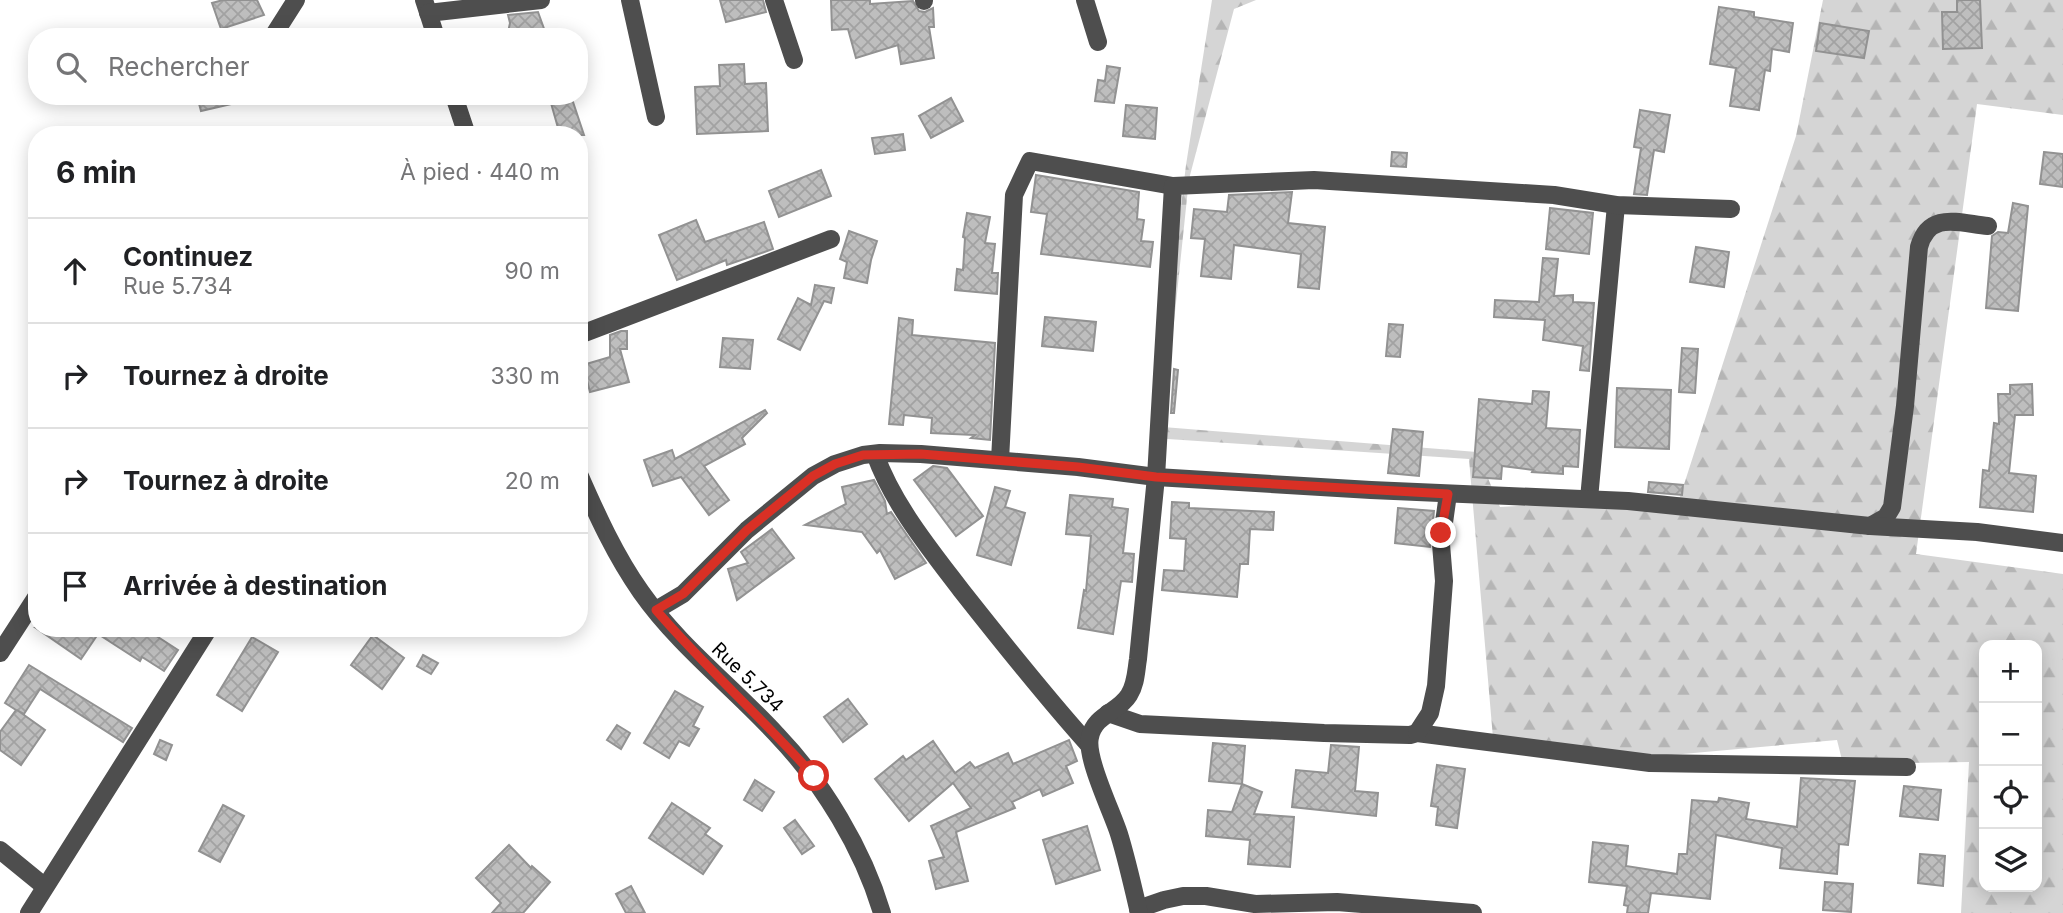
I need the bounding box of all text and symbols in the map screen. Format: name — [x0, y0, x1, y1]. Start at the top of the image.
search box — [28, 28, 588, 105]
icon: search — [52, 48, 90, 86]
text: Rechercher — [108, 51, 249, 82]
text: 6 min — [56, 154, 137, 190]
text: À pied · 440 m — [400, 158, 560, 186]
text: Continuez — [123, 241, 253, 272]
icon: ahead — [56, 252, 94, 290]
text: 90 m — [505, 257, 560, 285]
text: Rue 5.734 — [123, 272, 233, 300]
icon: right — [56, 357, 94, 395]
text: Tournez à droite — [123, 360, 329, 391]
text: 330 m — [490, 362, 560, 390]
icon: right — [56, 462, 94, 500]
text: Tournez à droite — [123, 465, 329, 496]
text: 20 m — [505, 467, 560, 495]
route end — [1425, 517, 1456, 548]
icon: arrive — [56, 567, 94, 605]
text: Arrivée à destination — [123, 570, 388, 601]
street label: Rue 5.734 — [707, 638, 788, 717]
map controls — [1979, 640, 2042, 892]
button: + — [1979, 640, 2042, 703]
button: − — [1979, 703, 2042, 766]
route start — [798, 760, 829, 791]
button: locate — [1979, 766, 2042, 829]
button: layers — [1979, 829, 2042, 892]

